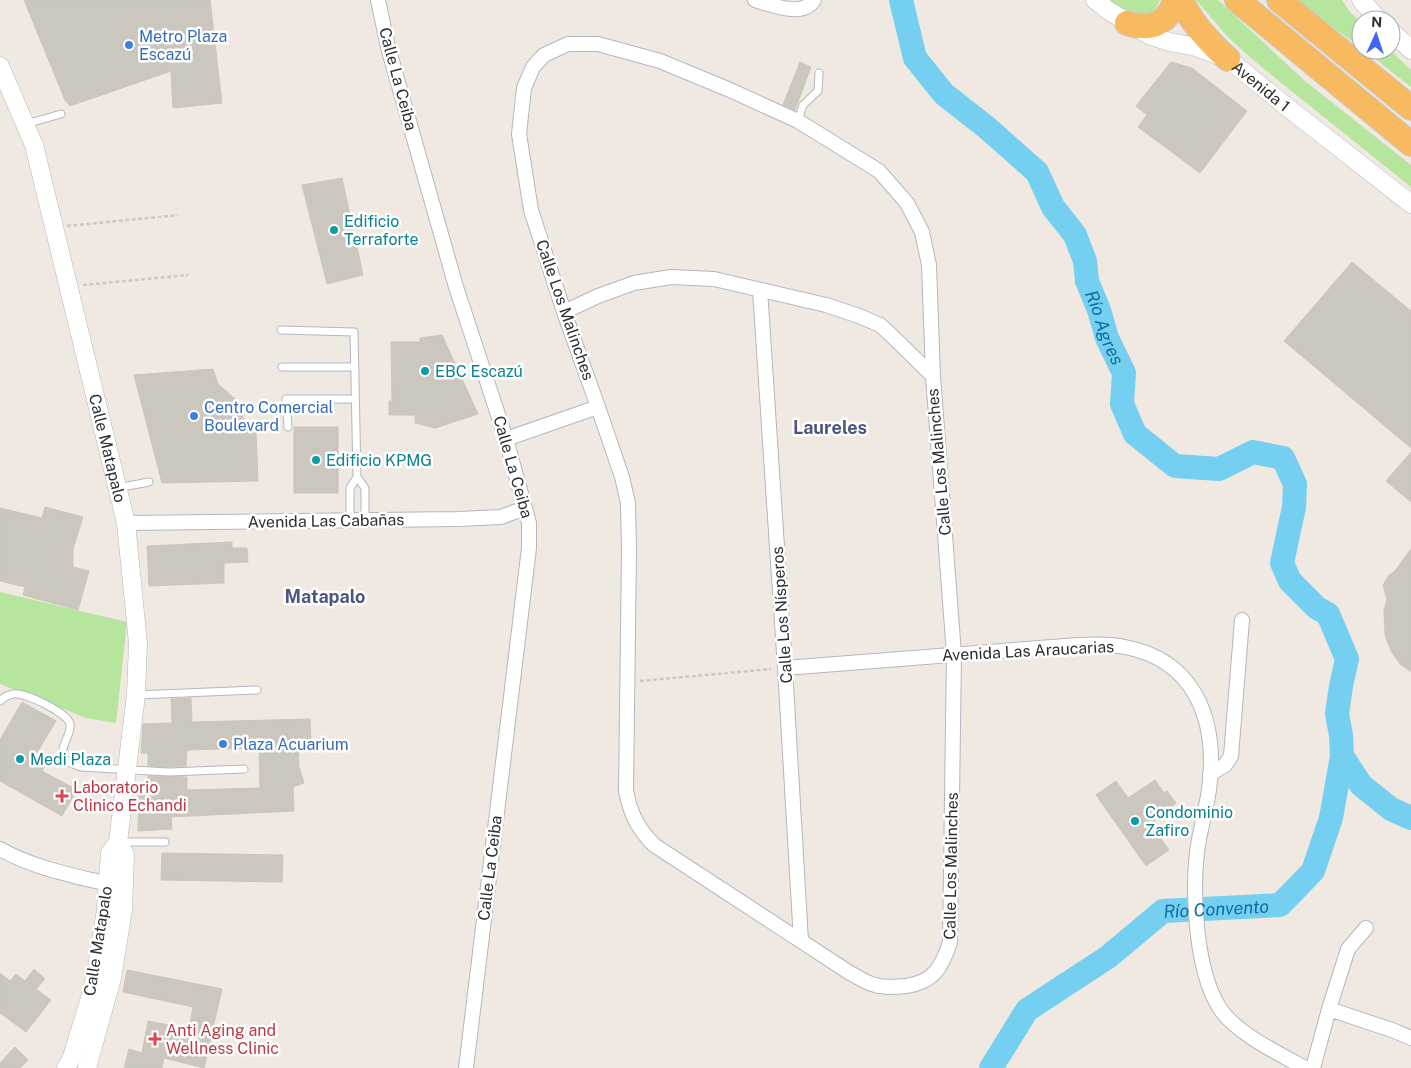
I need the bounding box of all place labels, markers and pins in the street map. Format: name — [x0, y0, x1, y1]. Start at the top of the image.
place label: Metro Plaza Escazú — [139, 27, 227, 64]
marker: Metro Plaza Escazú — [123, 39, 135, 51]
place label: Edificio Terraforte — [344, 212, 419, 249]
marker: Edificio Terraforte — [328, 224, 340, 236]
place label: EBC Escazú — [435, 362, 523, 381]
marker: EBC Escazú — [419, 365, 431, 377]
place label: Centro Comercial Boulevard — [204, 398, 334, 435]
marker: Centro Comercial Boulevard — [188, 410, 200, 422]
place label: Edificio KPMG — [326, 451, 432, 470]
marker: Edificio KPMG — [310, 454, 322, 466]
place label: Plaza Acuarium — [233, 735, 349, 754]
marker: Plaza Acuarium — [217, 738, 229, 750]
place label: Medi Plaza — [30, 750, 111, 769]
marker: Medi Plaza — [14, 753, 26, 765]
place label: Laboratorio Clinico Echandi — [73, 778, 187, 815]
marker: Laboratorio Clinico Echandi — [55, 789, 69, 803]
place label: Condominio Zafiro — [1145, 803, 1233, 840]
marker: Condominio Zafiro — [1129, 815, 1141, 827]
place label: Anti Aging and Wellness Clinic — [166, 1021, 279, 1058]
marker: Anti Aging and Wellness Clinic — [148, 1032, 162, 1046]

